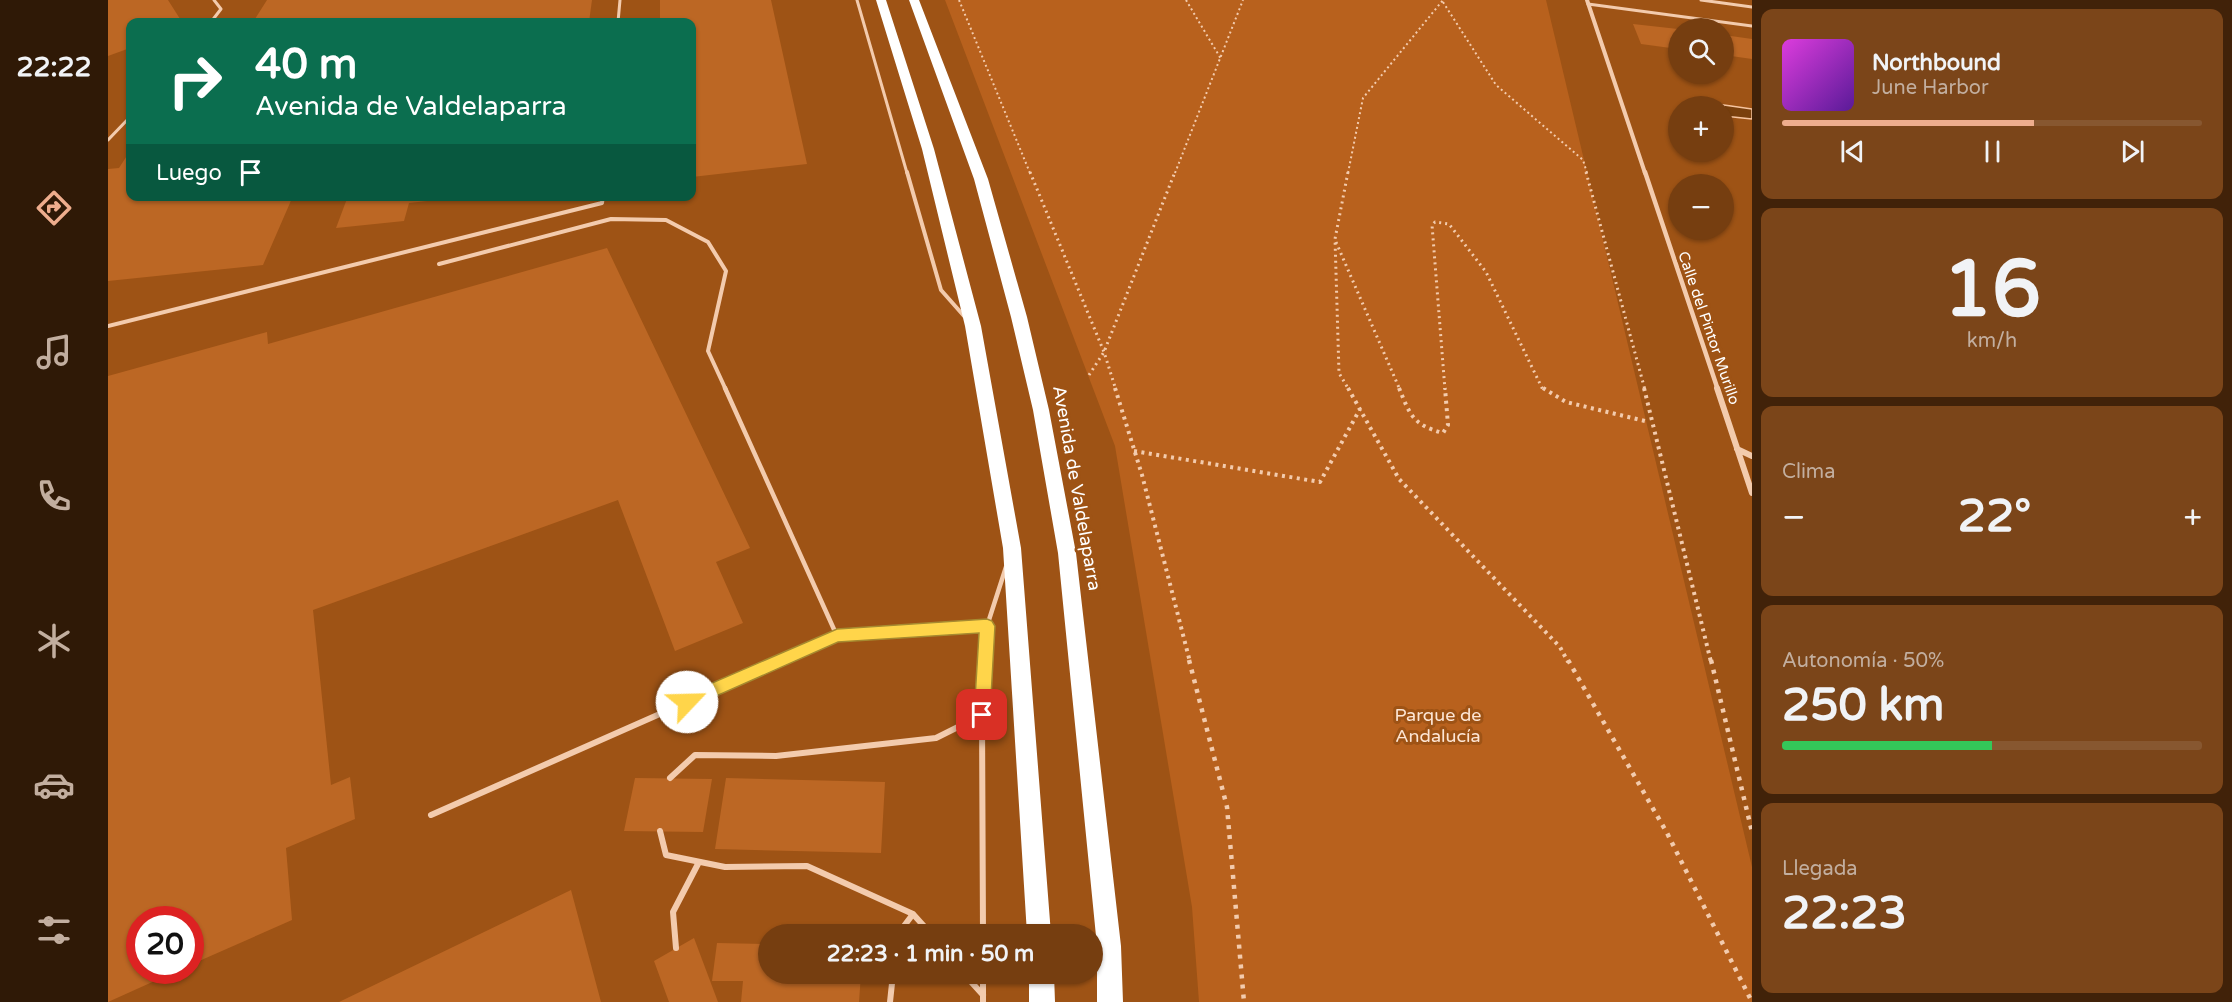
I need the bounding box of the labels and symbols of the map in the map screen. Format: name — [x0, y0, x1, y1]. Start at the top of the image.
street label: Calle del Pintor Murillo — [1674, 249, 1744, 407]
street label: Avenida de Valdelaparra — [1048, 384, 1106, 592]
position arrow — [655, 670, 719, 734]
pin — [956, 689, 1007, 740]
park label: Parque de Andalucía — [1394, 704, 1482, 747]
speed limit sign: 20 — [126, 906, 204, 984]

